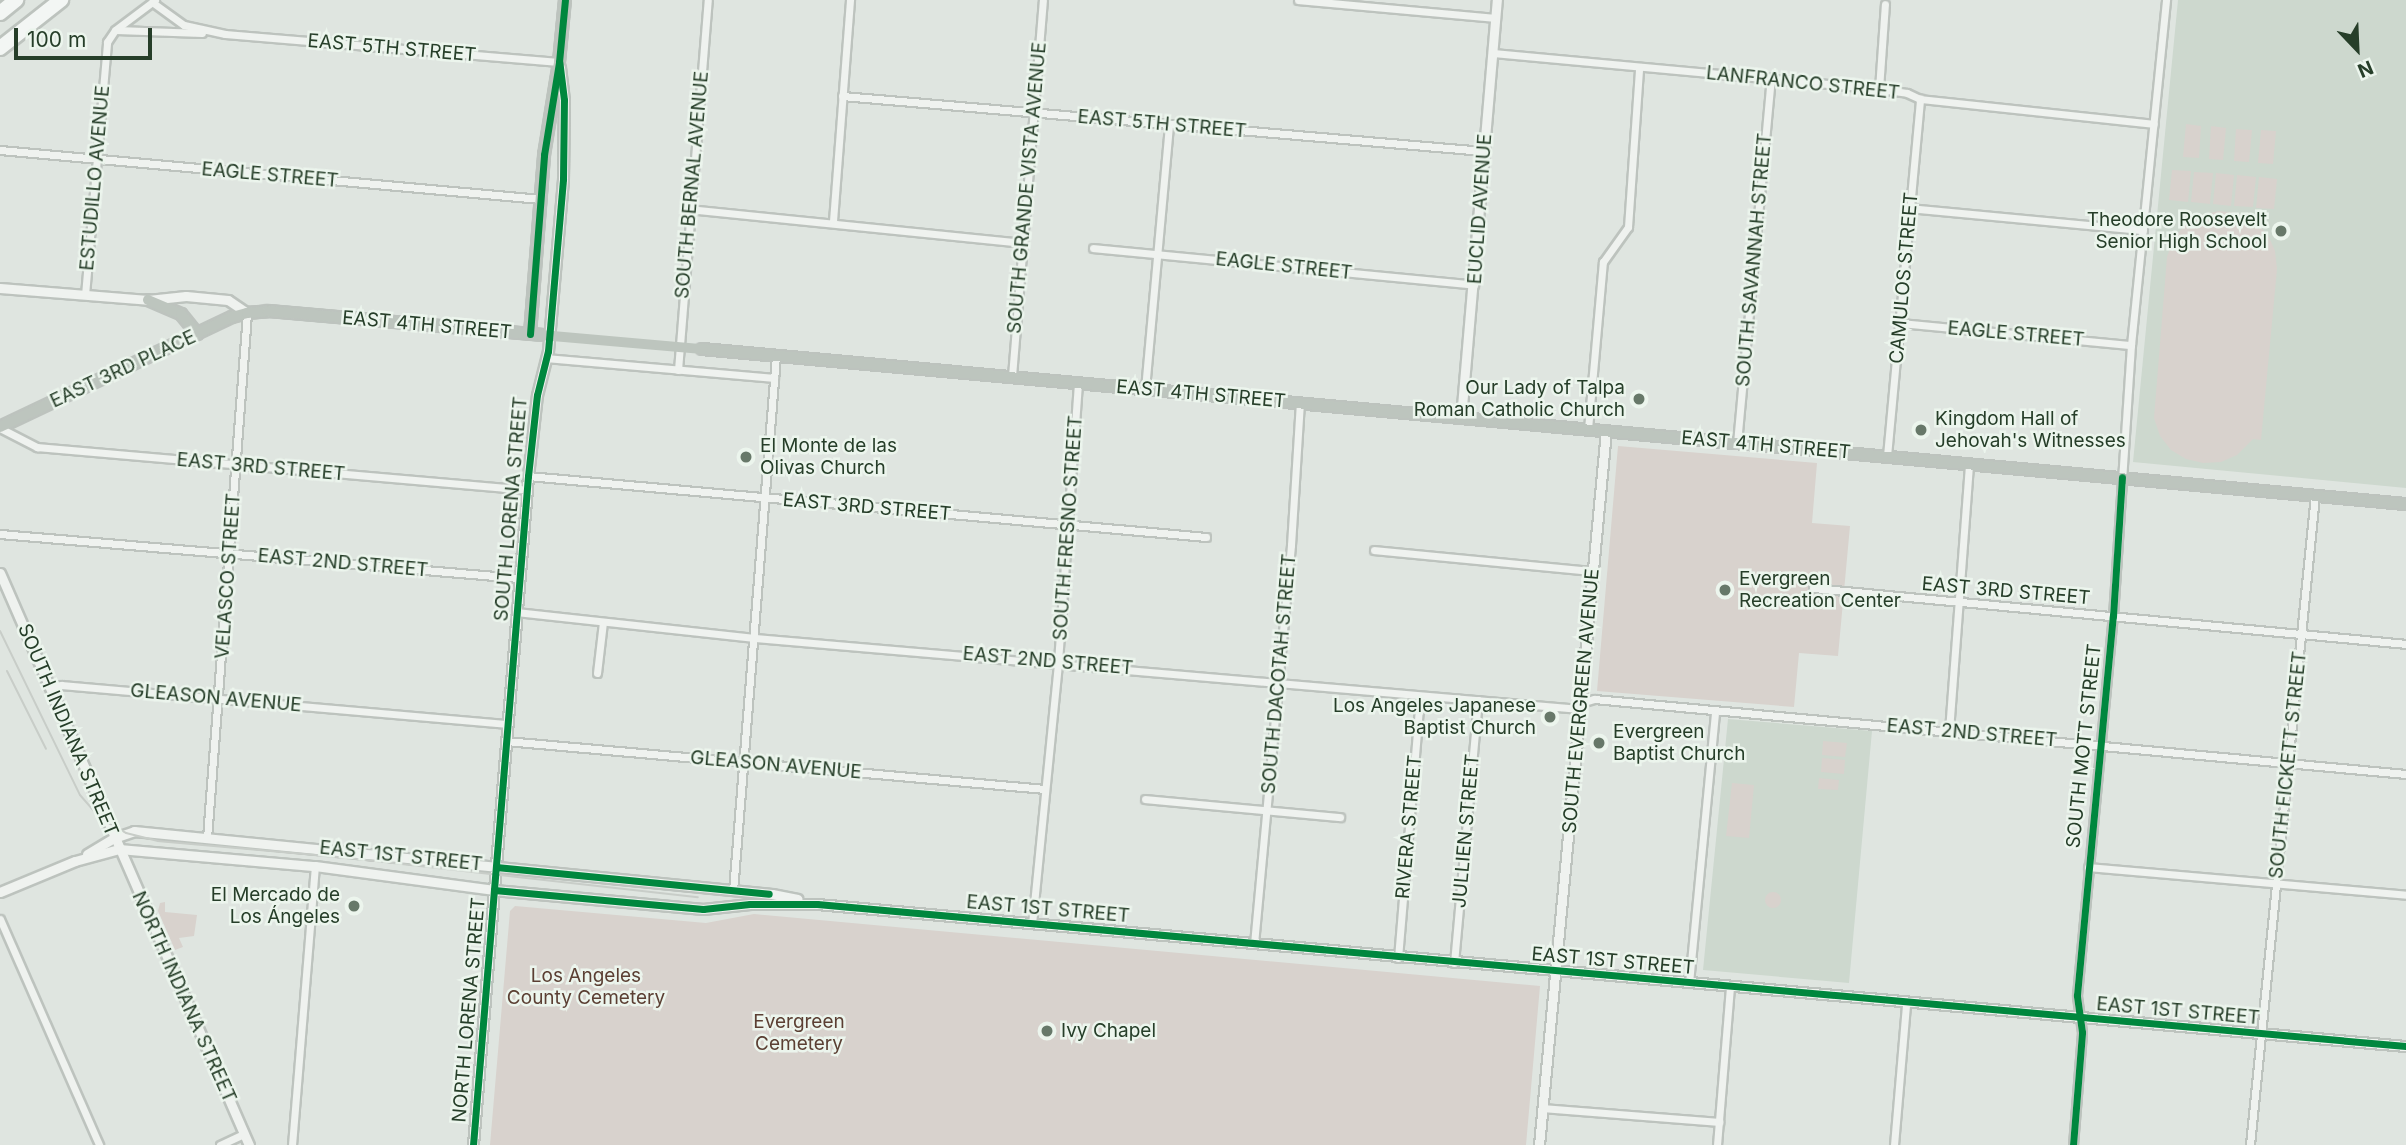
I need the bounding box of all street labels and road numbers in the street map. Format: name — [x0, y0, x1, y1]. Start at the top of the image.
street label: EAST 5TH STREET — [307, 29, 477, 67]
street label: SOUTH GRANDE VISTA AVENUE — [1003, 41, 1051, 335]
street label: LANFRANCO STREET — [1705, 61, 1901, 105]
street label: SOUTH BERNAL AVENUE — [671, 70, 713, 300]
street label: ESTUDILLO AVENUE — [76, 84, 114, 272]
street label: EAST 5TH STREET — [1077, 105, 1247, 143]
street label: SOUTH SAVANNAH STREET — [1732, 132, 1776, 388]
street label: EUCLID AVENUE — [1463, 133, 1497, 285]
street label: EAGLE STREET — [201, 158, 339, 192]
street label: CAMULOS STREET — [1885, 191, 1923, 365]
street label: EAGLE STREET — [1215, 247, 1353, 285]
street label: EAST 4TH STREET — [341, 306, 513, 344]
street label: EAGLE STREET — [1947, 317, 2085, 351]
street label: EAST 3RD PLACE — [47, 325, 199, 413]
street label: EAST 4TH STREET — [1115, 375, 1287, 413]
street label: SOUTH LORENA STREET — [490, 396, 532, 622]
street label: SOUTH FRESNO STREET — [1049, 415, 1087, 641]
street label: EAST 4TH STREET — [1680, 426, 1852, 464]
street label: EAST 3RD STREET — [176, 448, 346, 486]
street label: EAST 3RD STREET — [782, 488, 952, 526]
street label: VELASCO STREET — [211, 492, 245, 660]
street label: EAST 2ND STREET — [257, 544, 429, 582]
street label: SOUTH DACOTAH STREET — [1257, 553, 1301, 795]
street label: SOUTH EVERGREEN AVENUE — [1558, 568, 1604, 834]
street label: EAST 3RD STREET — [1921, 572, 2091, 610]
street label: SOUTH INDIANA STREET — [13, 620, 123, 840]
street label: EAST 2ND STREET — [962, 642, 1134, 680]
street label: SOUTH MOTT STREET — [2062, 643, 2106, 849]
street label: SOUTH FICKETT STREET — [2265, 650, 2311, 880]
street label: GLEASON AVENUE — [129, 679, 303, 717]
street label: EAST 2ND STREET — [1886, 714, 2058, 752]
street label: GLEASON AVENUE — [689, 746, 863, 784]
street label: JULLIEN STREET — [1448, 753, 1484, 909]
street label: RIVERA STREET — [1391, 754, 1427, 900]
street label: EAST 1ST STREET — [318, 836, 484, 876]
street label: NORTH INDIANA STREET — [127, 888, 241, 1106]
street label: EAST 1ST STREET — [965, 891, 1131, 927]
street label: NORTH LORENA STREET — [448, 897, 490, 1123]
street label: EAST 1ST STREET — [1530, 943, 1696, 979]
street label: EAST 1ST STREET — [2095, 993, 2261, 1029]

